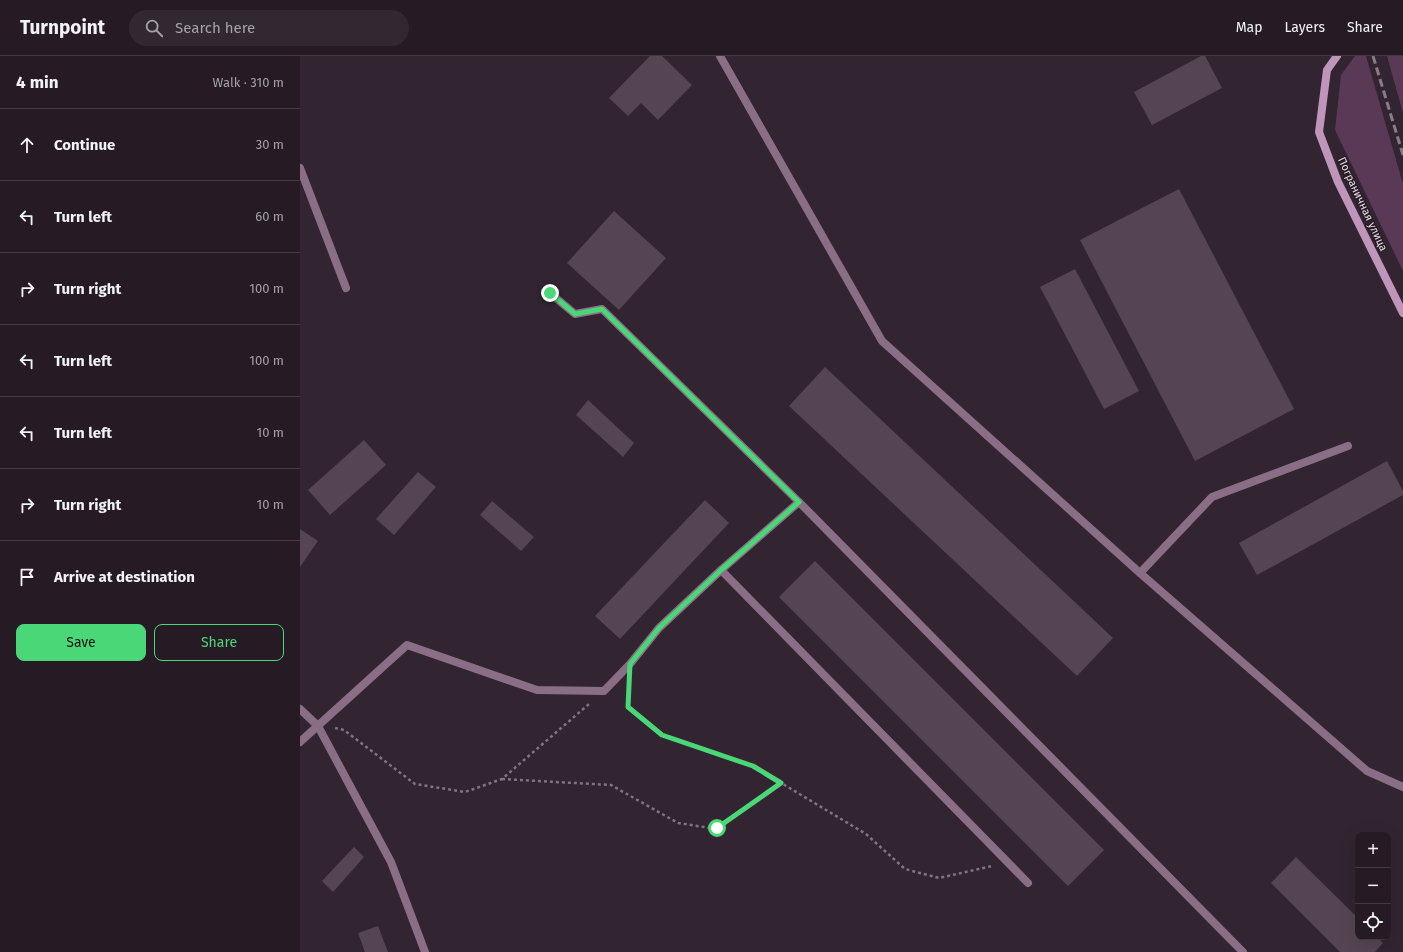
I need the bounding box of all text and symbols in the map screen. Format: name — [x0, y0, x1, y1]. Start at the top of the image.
search box — [129, 10, 409, 46]
text: Turnpoint — [20, 16, 105, 39]
icon: search — [143, 17, 165, 39]
text: Search here — [175, 19, 255, 37]
text: Map — [1236, 19, 1262, 36]
text: Layers — [1284, 19, 1325, 36]
text: Share — [1347, 19, 1383, 36]
text: 4 min — [16, 72, 59, 93]
text: Walk · 310 m — [213, 75, 284, 90]
icon: ahead — [16, 134, 38, 156]
text: Continue — [54, 136, 115, 154]
text: 30 m — [256, 137, 284, 152]
street label: Пограничная улица — [1335, 155, 1390, 253]
icon: left — [16, 206, 38, 228]
text: Turn left — [54, 208, 112, 226]
text: 60 m — [255, 209, 284, 224]
icon: right — [16, 278, 38, 300]
text: Turn right — [54, 280, 121, 298]
text: 100 m — [249, 281, 284, 296]
route end — [541, 284, 559, 302]
icon: left — [16, 350, 38, 372]
text: Turn left — [54, 352, 112, 370]
text: 100 m — [249, 353, 284, 368]
icon: left — [16, 422, 38, 444]
text: Turn left — [54, 424, 112, 442]
text: 10 m — [257, 425, 284, 440]
icon: right — [16, 494, 38, 516]
text: Turn right — [54, 496, 121, 514]
text: 10 m — [257, 497, 284, 512]
icon: arrive — [16, 566, 38, 588]
text: Arrive at destination — [54, 568, 195, 586]
button: Save — [16, 624, 146, 661]
button: Share — [154, 624, 284, 661]
route start — [708, 819, 726, 837]
map controls — [1355, 832, 1391, 940]
button: + — [1355, 832, 1391, 868]
button: − — [1355, 868, 1391, 904]
button: locate — [1355, 904, 1391, 940]

